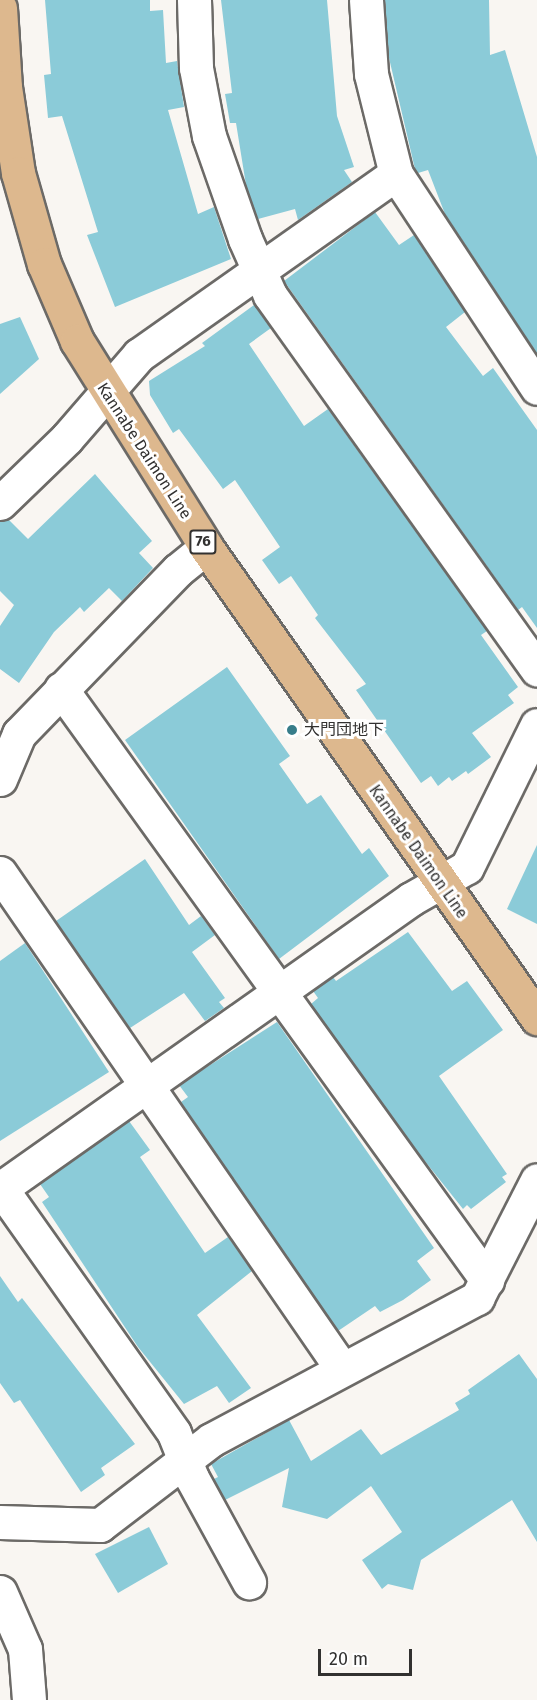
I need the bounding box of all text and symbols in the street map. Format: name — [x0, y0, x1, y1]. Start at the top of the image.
street label: Kannabe Daimon Line — [93, 379, 195, 523]
road number: 76 — [188, 530, 218, 554]
place label: 大門団地下 — [304, 720, 384, 740]
marker: 大門団地下 — [285, 723, 299, 737]
street label: Kannabe Daimon Line — [365, 782, 471, 922]
scale bar — [321, 1637, 416, 1675]
text: 20 m — [329, 1648, 368, 1670]

